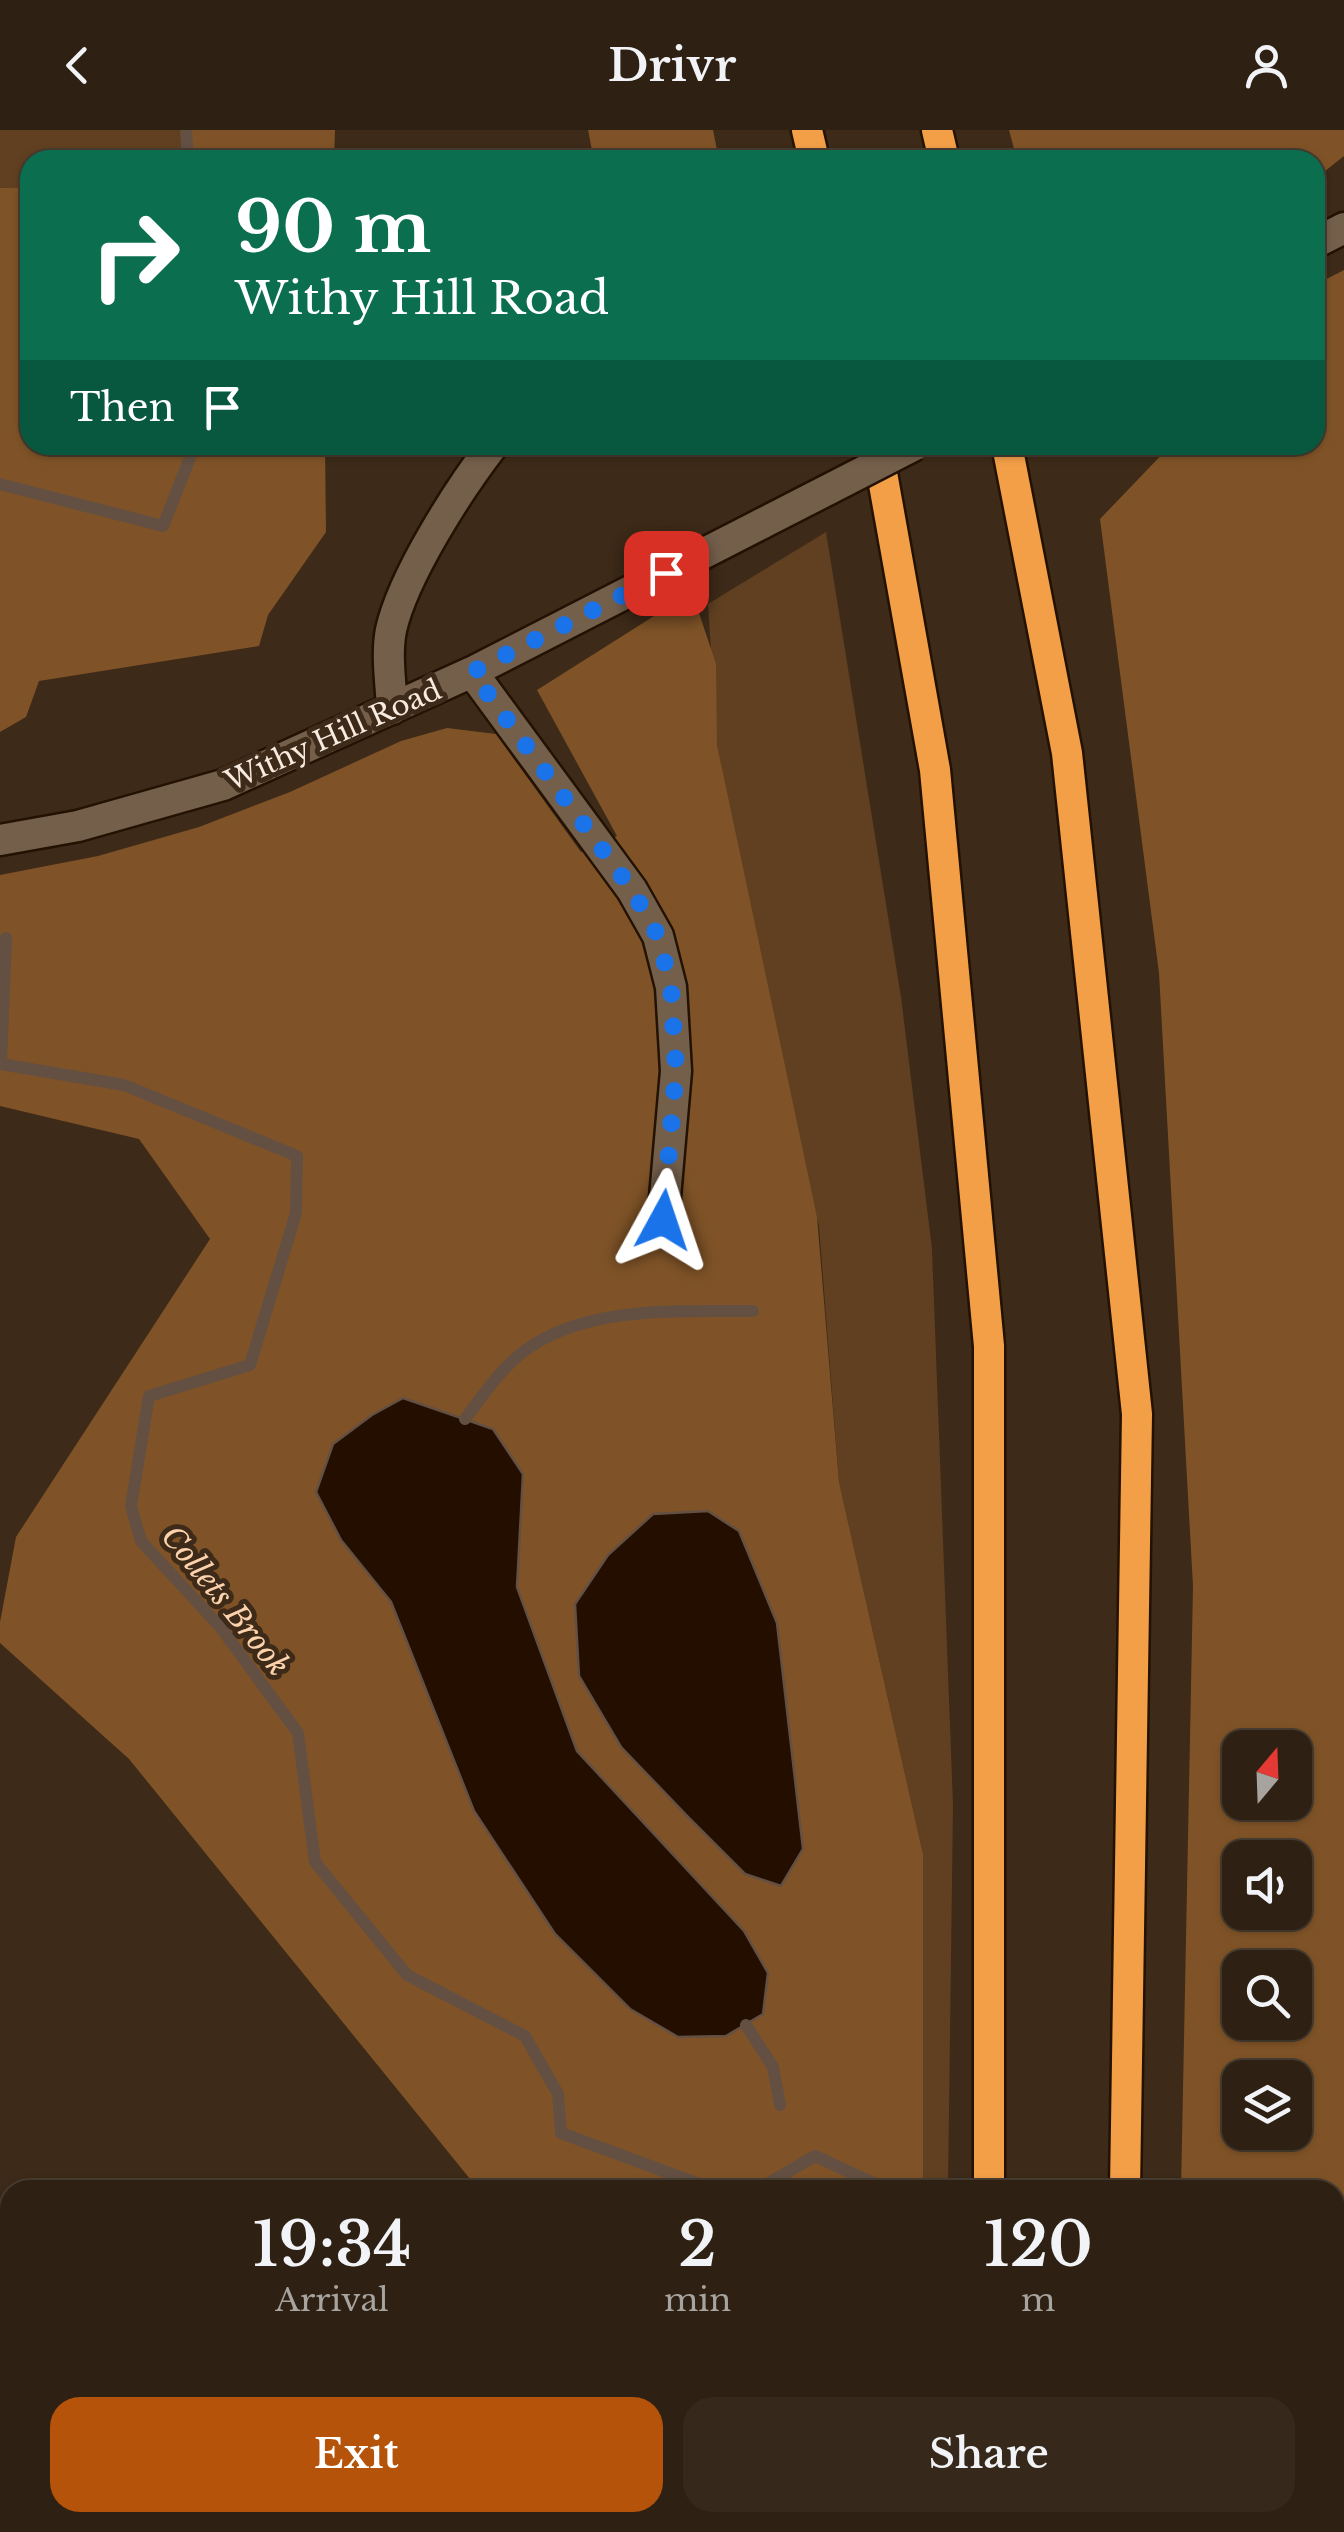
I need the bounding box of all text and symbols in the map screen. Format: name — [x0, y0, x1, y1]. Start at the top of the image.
text: Drivr — [608, 37, 736, 93]
icon: back — [50, 38, 105, 93]
icon: person — [1239, 38, 1294, 93]
text: 90 m — [235, 184, 431, 271]
icon: right — [70, 190, 200, 320]
text: Withy Hill Road — [235, 270, 609, 326]
icon: arrive — [195, 380, 250, 435]
text: Then — [70, 384, 175, 431]
pin — [624, 531, 709, 616]
icon: arrive — [639, 546, 694, 601]
street label: Withy Hill Road — [219, 672, 447, 799]
position arrow — [611, 1168, 715, 1272]
water label: Collets Brook — [154, 1518, 297, 1683]
north arrow — [1222, 1730, 1312, 1820]
map controls — [1222, 1730, 1312, 2150]
button: sound — [1222, 1840, 1312, 1930]
button: search — [1222, 1950, 1312, 2040]
button: layers — [1222, 2060, 1312, 2150]
text: 19:34 — [252, 2208, 412, 2282]
text: 2 — [678, 2208, 717, 2282]
text: 120 — [983, 2208, 1093, 2282]
text: Arrival — [275, 2280, 389, 2320]
text: min — [664, 2280, 731, 2320]
text: m — [1021, 2280, 1055, 2320]
button: Exit — [50, 2397, 663, 2512]
button: Share — [683, 2397, 1295, 2512]

